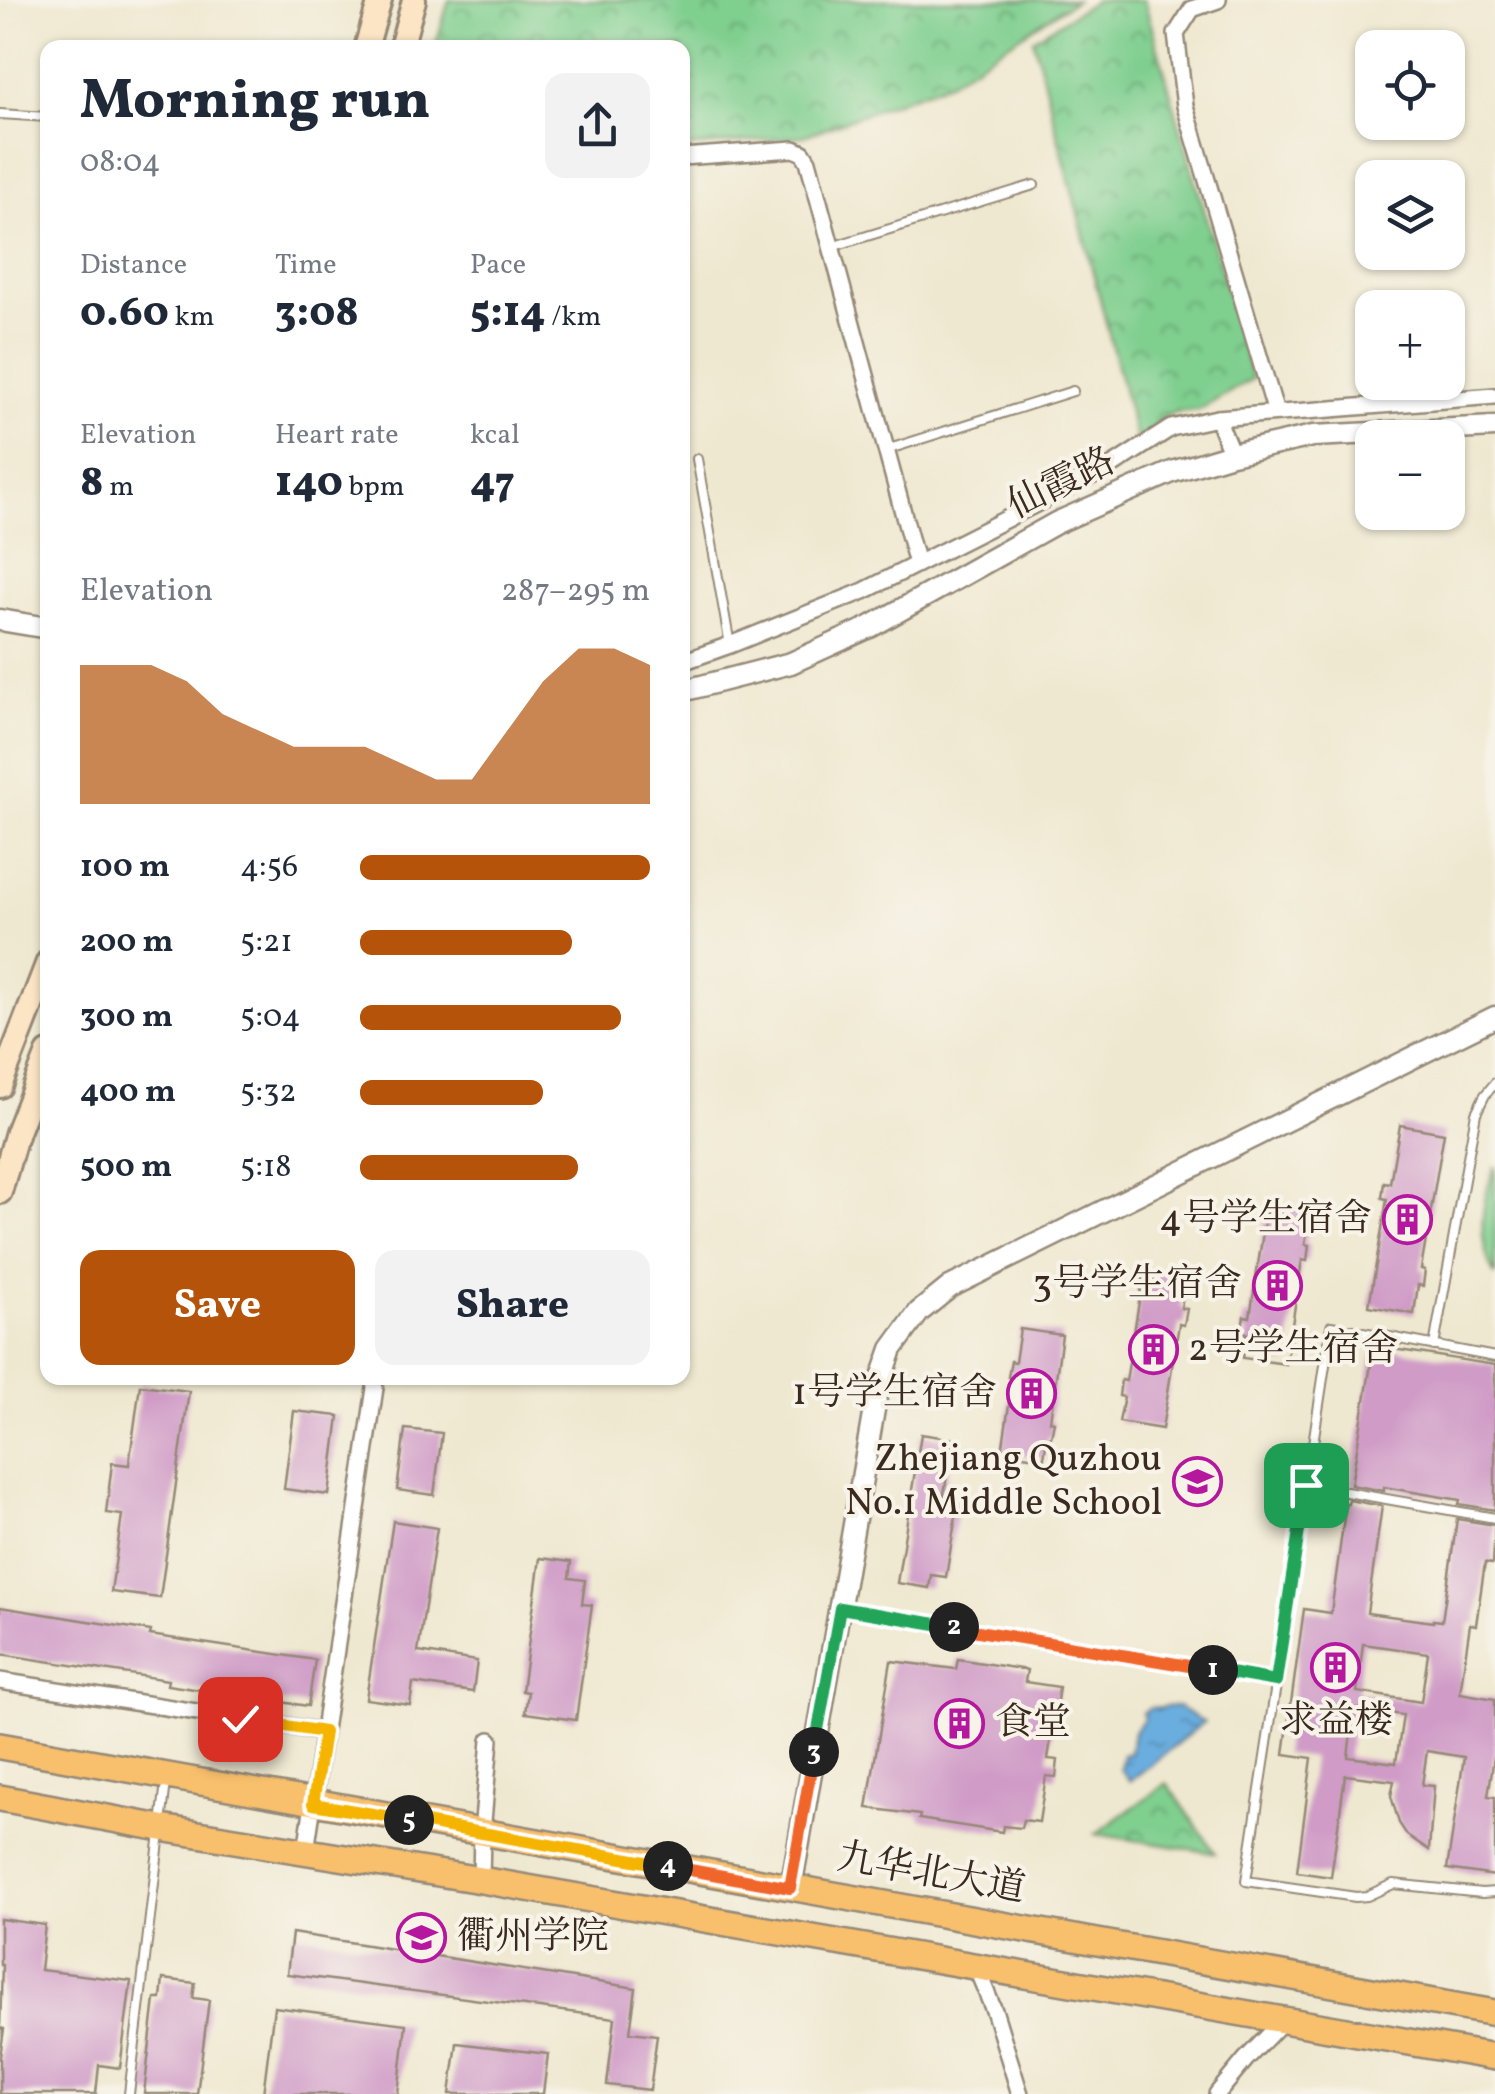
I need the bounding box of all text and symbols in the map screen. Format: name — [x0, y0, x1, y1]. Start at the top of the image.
map controls — [1355, 30, 1465, 530]
button: locate — [1355, 30, 1465, 140]
text: Morning run — [80, 65, 430, 141]
button: share — [545, 73, 650, 178]
text: 08:04 — [80, 141, 161, 185]
button: layers — [1355, 160, 1465, 270]
text: Distance — [80, 246, 187, 285]
text: Time — [275, 246, 336, 285]
text: Pace — [470, 246, 526, 285]
text: 0.60 — [80, 285, 169, 344]
text: 3:08 — [275, 285, 359, 344]
text: 5:14 — [470, 285, 546, 344]
button: + — [1355, 290, 1465, 400]
text: km — [169, 298, 214, 337]
text: /km — [546, 298, 601, 337]
text: Elevation — [80, 416, 196, 455]
text: Heart rate — [275, 416, 399, 455]
text: kcal — [470, 416, 520, 455]
button: − — [1355, 420, 1465, 530]
street label: 仙霞路 — [999, 436, 1125, 534]
text: 8 — [80, 455, 104, 514]
text: 140 — [275, 455, 343, 514]
text: 47 — [470, 455, 515, 514]
text: m — [104, 468, 134, 507]
text: bpm — [343, 468, 405, 507]
text: Elevation — [80, 570, 213, 614]
text: 287–295 m — [501, 570, 650, 614]
text: 100 m — [80, 846, 170, 890]
text: 4:56 — [240, 846, 298, 890]
text: 200 m — [80, 921, 174, 965]
text: 5:21 — [240, 921, 293, 965]
text: 300 m — [80, 996, 173, 1040]
text: 5:04 — [240, 996, 300, 1040]
text: 400 m — [80, 1071, 176, 1115]
text: 5:32 — [240, 1071, 297, 1115]
text: 500 m — [80, 1146, 172, 1190]
text: 5:18 — [240, 1146, 292, 1190]
place label: 4号学生宿舍 — [1159, 1194, 1372, 1247]
building icon: 4号学生宿舍 — [1381, 1194, 1433, 1246]
button: Save — [80, 1250, 355, 1365]
button: Share — [375, 1250, 650, 1365]
place label: 3号学生宿舍 — [1033, 1259, 1242, 1312]
building icon: 3号学生宿舍 — [1251, 1259, 1303, 1311]
building icon: 2号学生宿舍 — [1127, 1324, 1179, 1376]
place label: 2号学生宿舍 — [1188, 1324, 1398, 1377]
place label: 1号学生宿舍 — [792, 1368, 997, 1421]
building icon: 1号学生宿舍 — [1006, 1368, 1058, 1420]
place label: Zhejiang Quzhou No.1 Middle School — [845, 1434, 1162, 1531]
pin — [1264, 1443, 1349, 1528]
school or university icon: Zhejiang Quzhou No.1 Middle School — [1171, 1456, 1223, 1508]
icon: arrive — [1279, 1458, 1334, 1513]
pin: 2 — [929, 1602, 979, 1652]
text: 2 — [947, 1607, 961, 1646]
building icon: 求益楼 — [1310, 1642, 1362, 1694]
pin: 1 — [1188, 1645, 1238, 1695]
text: 1 — [1207, 1650, 1219, 1689]
pin — [198, 1677, 283, 1762]
icon: check — [213, 1692, 268, 1747]
place label: 求益楼 — [1279, 1696, 1393, 1749]
building icon: 食堂 — [934, 1698, 986, 1750]
place label: 食堂 — [995, 1698, 1071, 1751]
pin: 3 — [789, 1727, 839, 1777]
text: 3 — [807, 1732, 821, 1771]
pin: 5 — [384, 1795, 434, 1845]
text: 5 — [402, 1800, 416, 1839]
street label: 九华北大道 — [833, 1832, 1029, 1918]
pin: 4 — [643, 1841, 693, 1891]
text: 4 — [660, 1846, 676, 1885]
school or university icon: 衢州学院 — [396, 1912, 448, 1964]
place label: 衢州学院 — [457, 1912, 609, 1965]

